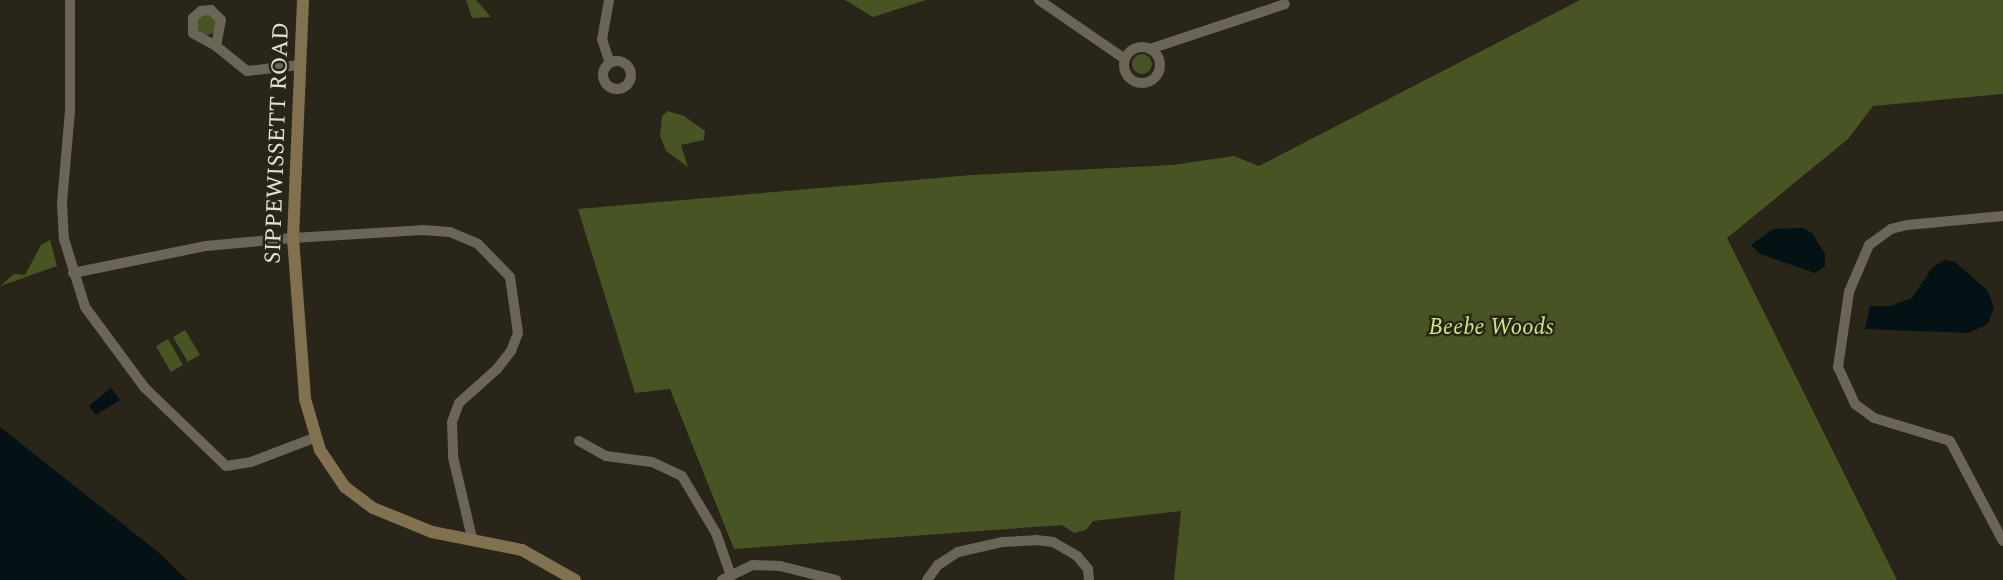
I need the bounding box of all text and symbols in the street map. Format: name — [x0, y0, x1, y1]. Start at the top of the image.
street label: SIPPEWISSETT ROAD — [260, 22, 296, 264]
park label: Beebe Woods — [1428, 314, 1554, 342]

